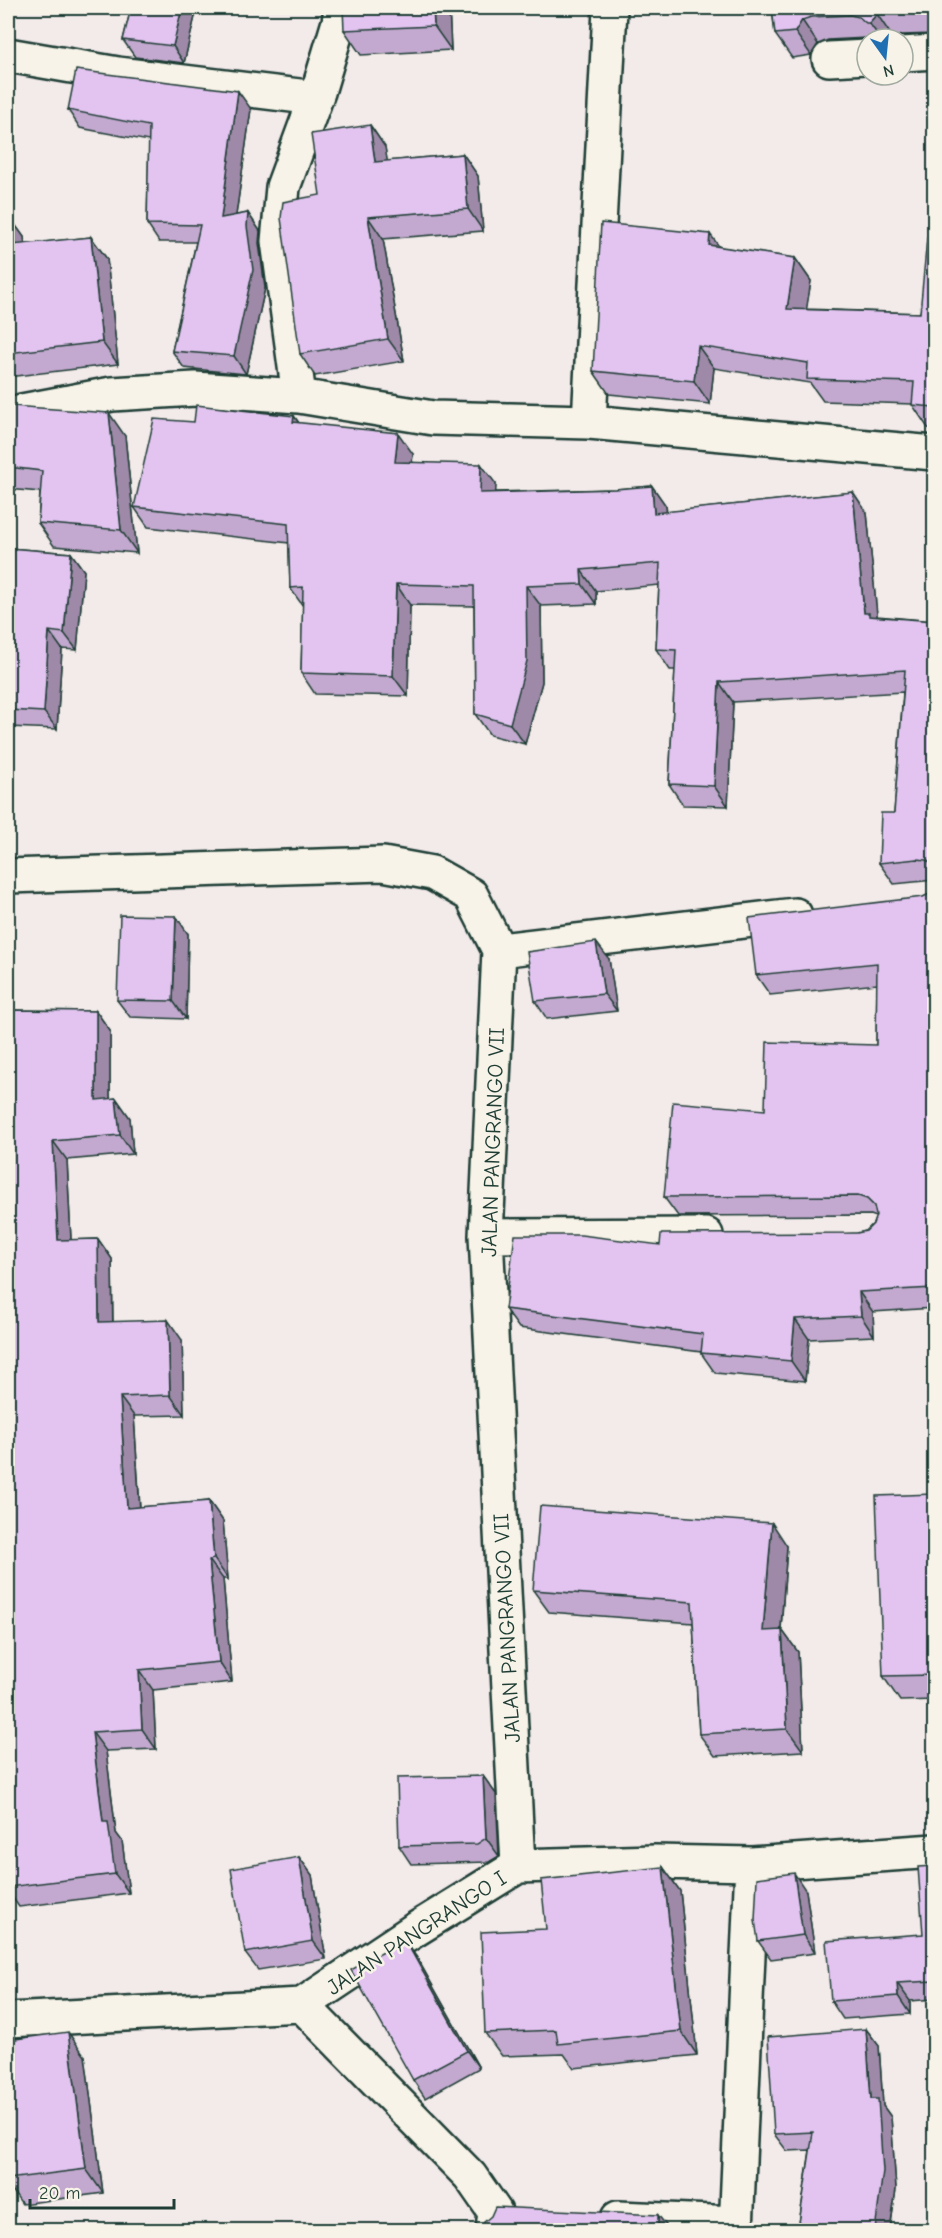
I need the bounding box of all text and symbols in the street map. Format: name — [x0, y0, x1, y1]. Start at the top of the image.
north arrow — [855, 27, 915, 87]
text: N — [881, 60, 896, 81]
street label: JALAN PANGRANGO VII — [476, 1027, 510, 1257]
street label: JALAN PANGRANGO VII — [488, 1513, 526, 1743]
street label: JALAN PANGRANGO I — [322, 1865, 511, 2001]
scale bar — [30, 2172, 174, 2210]
text: 20 m — [39, 2183, 80, 2204]

